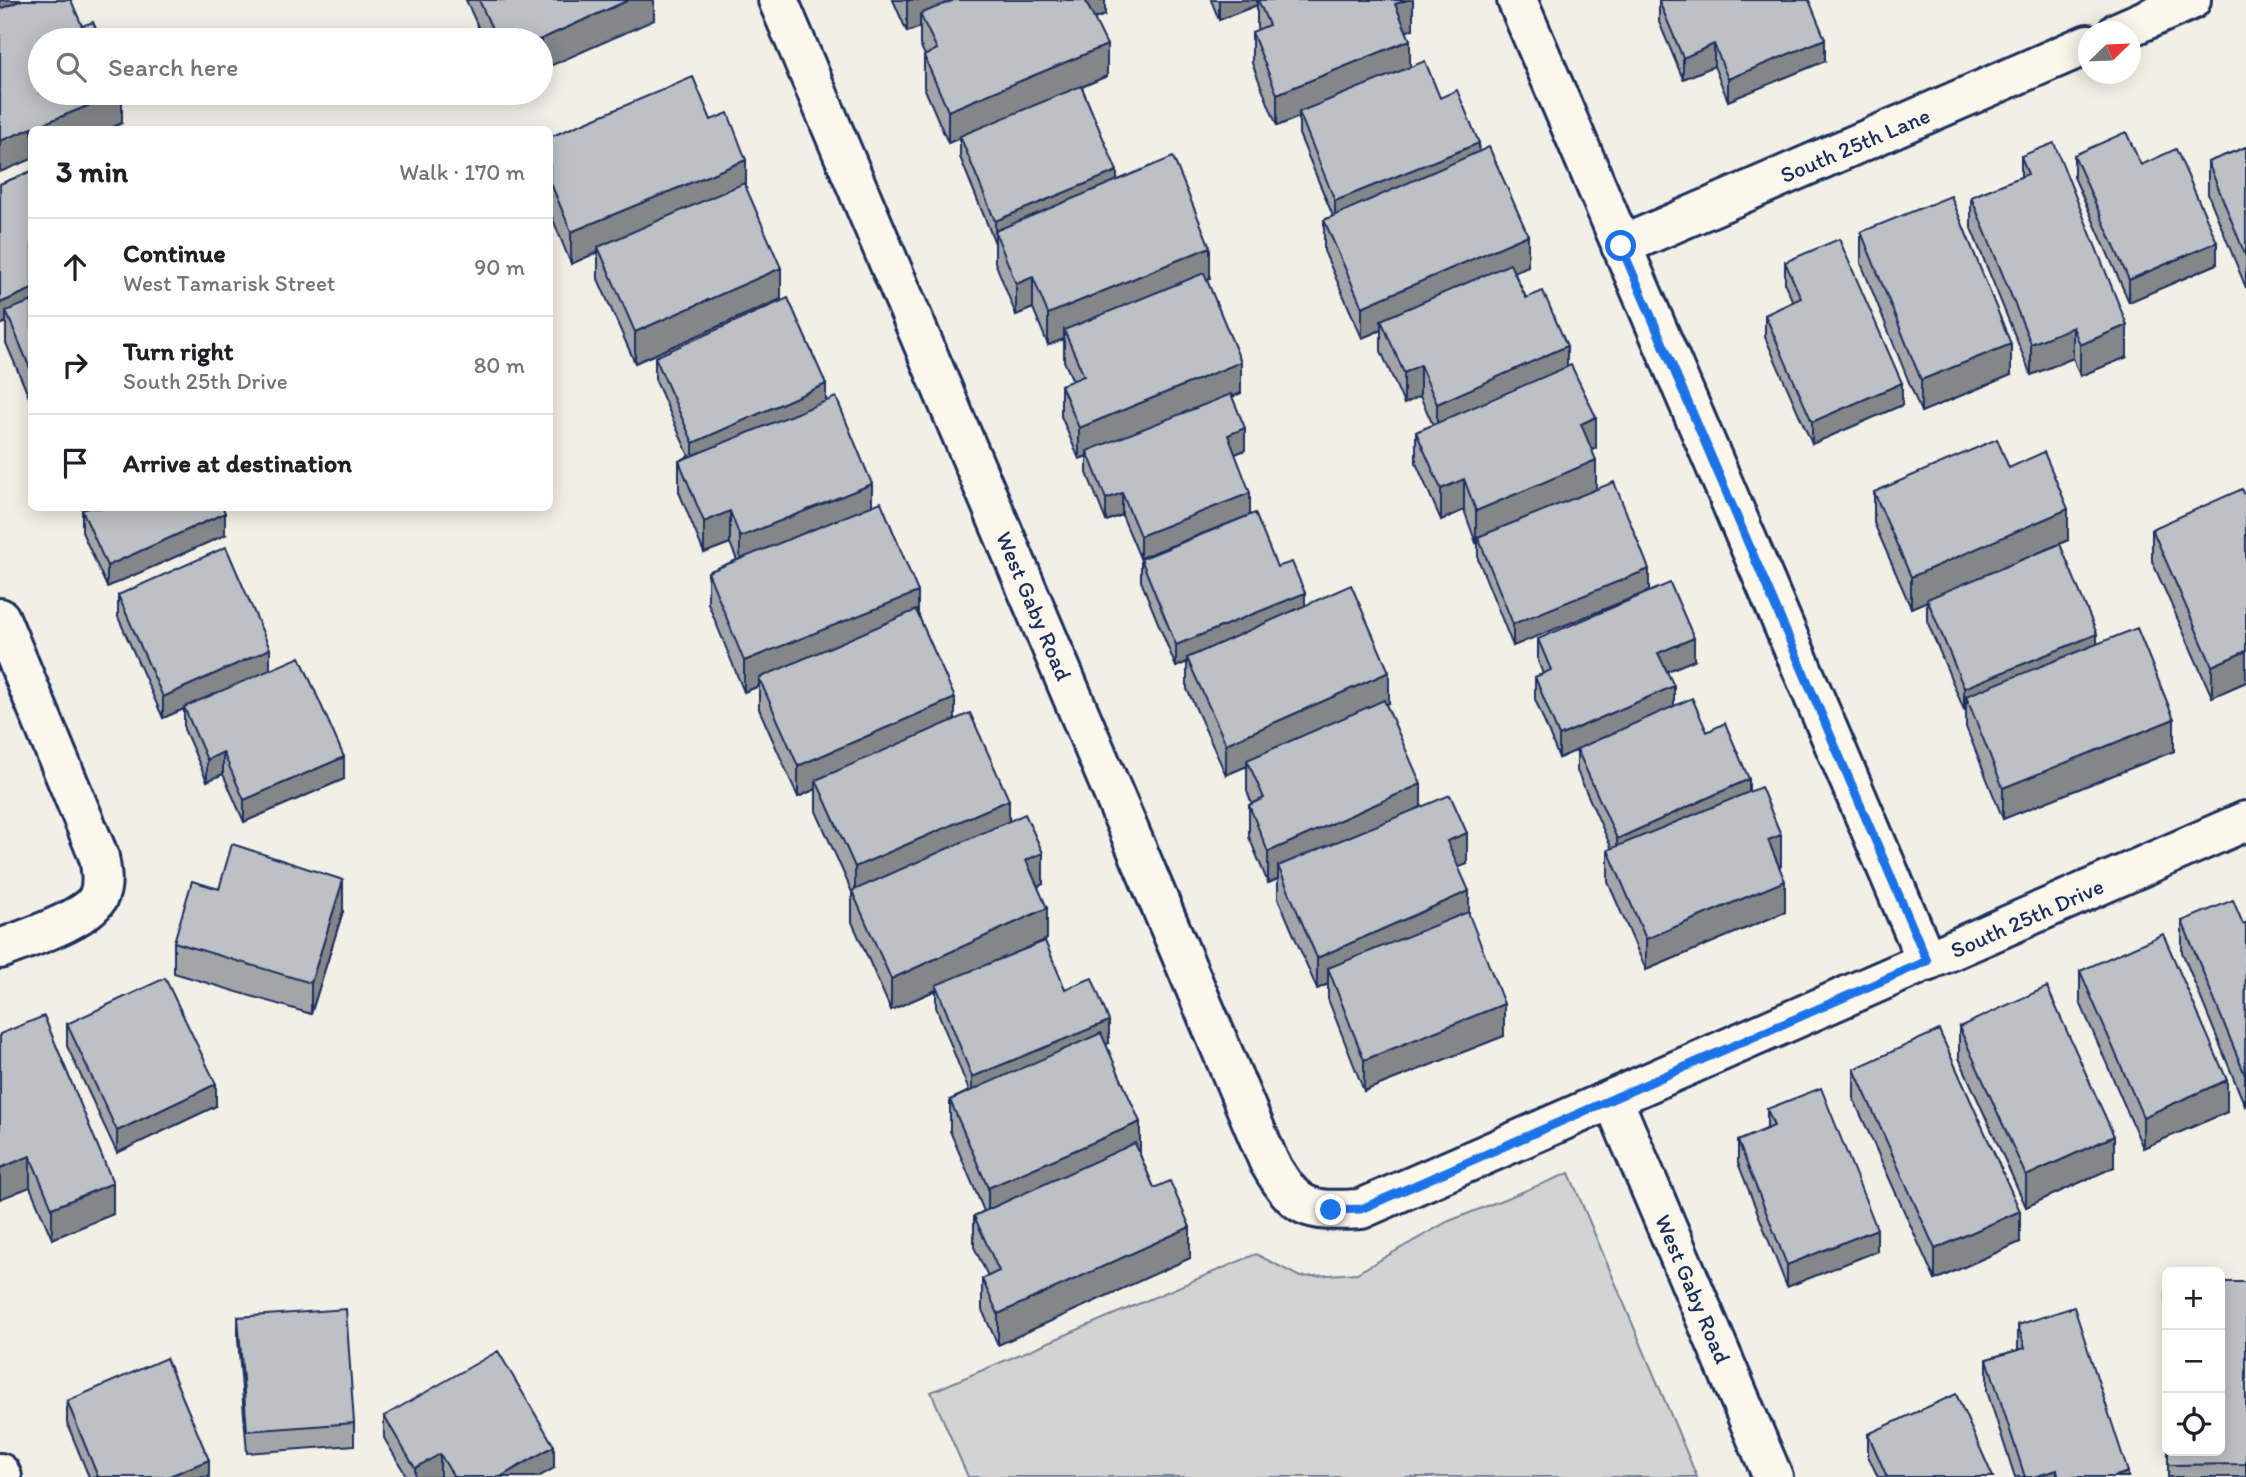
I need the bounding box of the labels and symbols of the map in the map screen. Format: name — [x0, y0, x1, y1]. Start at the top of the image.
north arrow — [2078, 21, 2141, 84]
street label: South 25th Lane — [1776, 101, 1934, 189]
route start — [1605, 230, 1636, 261]
street label: West Gaby Road — [990, 527, 1078, 685]
street label: South 25th Drive — [1946, 872, 2108, 964]
route end — [1315, 1194, 1346, 1225]
street label: West Gaby Road — [1649, 1210, 1737, 1368]

